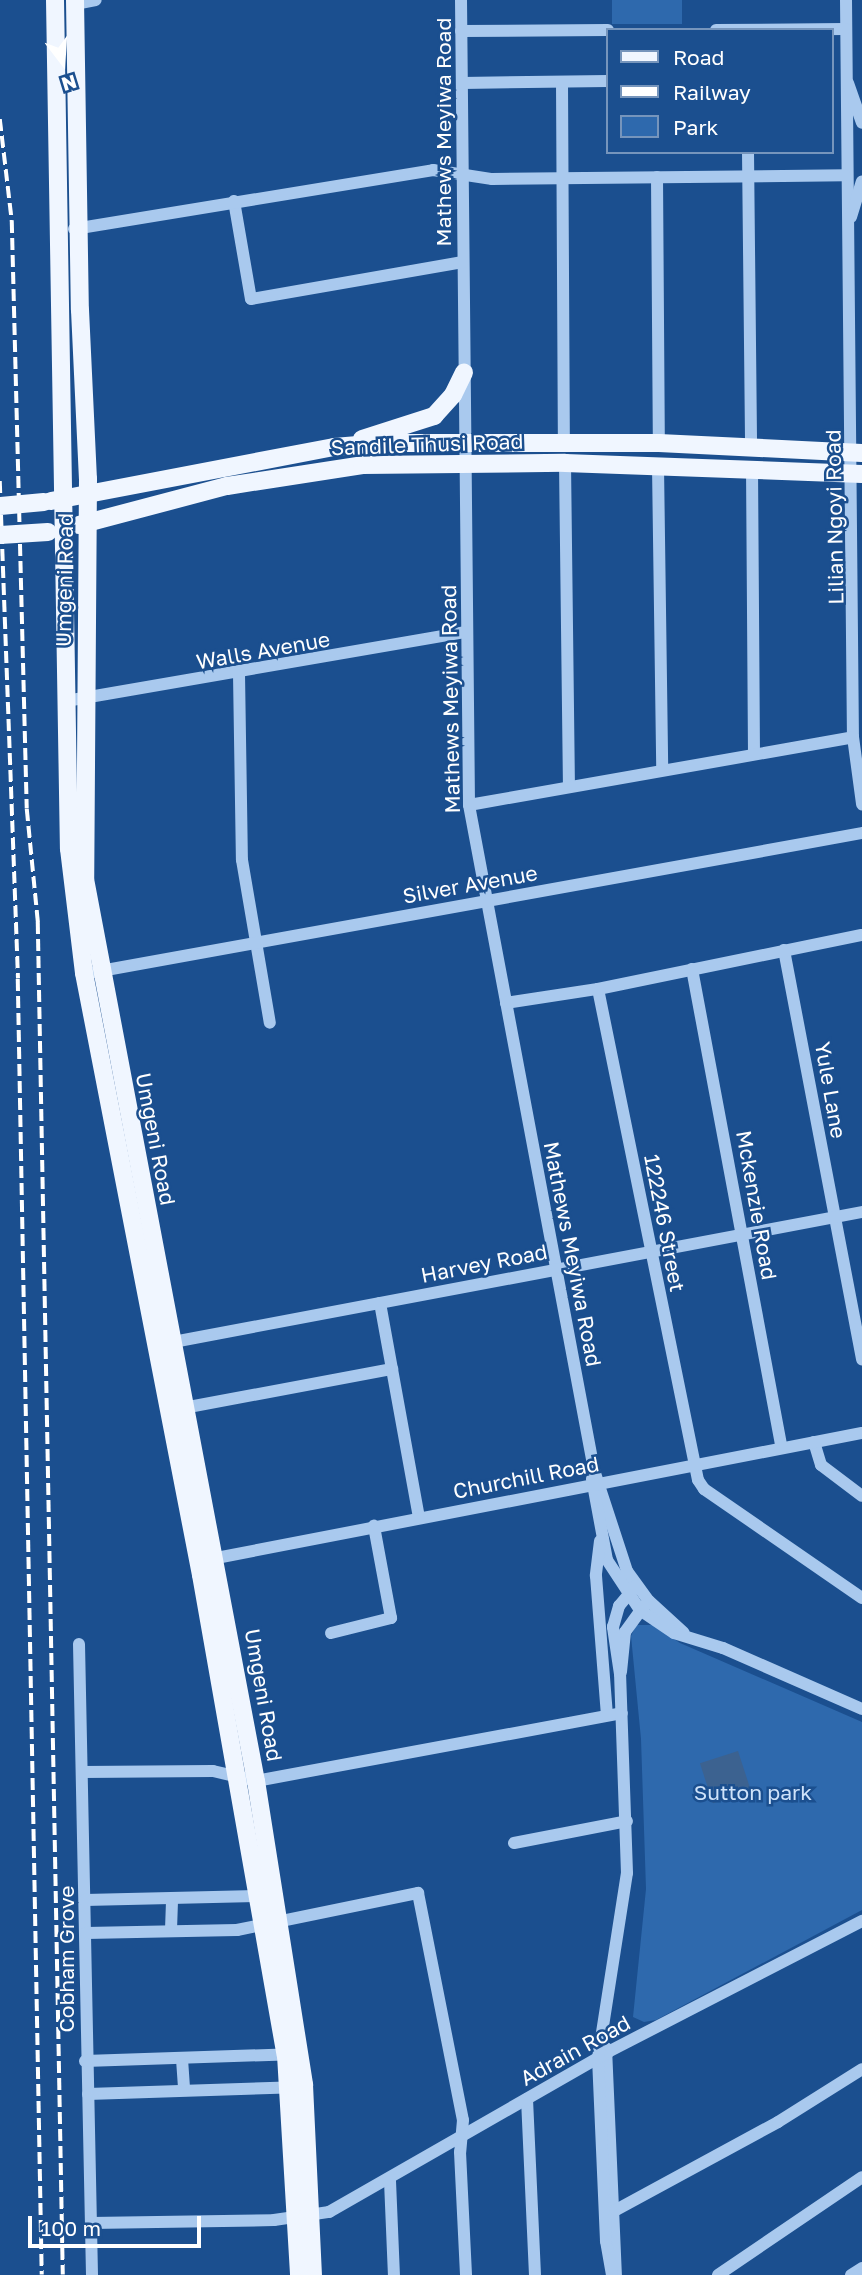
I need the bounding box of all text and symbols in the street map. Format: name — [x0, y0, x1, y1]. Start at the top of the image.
street label: Mathews Meyiwa Road — [430, 18, 456, 246]
north arrow — [28, 28, 98, 98]
legend — [606, 28, 834, 154]
text: Road — [673, 44, 724, 70]
text: N — [59, 70, 80, 97]
text: Railway — [673, 79, 751, 105]
text: Park — [673, 114, 718, 140]
street label: Sandile Thusi Road — [330, 428, 524, 460]
street label: Lilian Ngoyi Road — [820, 429, 848, 605]
street label: Umgeni Road — [50, 513, 78, 647]
street label: Mathews Meyiwa Road — [435, 584, 465, 814]
street label: Walls Avenue — [194, 626, 332, 674]
street label: Silver Avenue — [401, 860, 539, 908]
street label: Yule Lane — [810, 1040, 852, 1140]
street label: Umgeni Road — [131, 1071, 181, 1207]
street label: Mckenzie Road — [731, 1128, 783, 1282]
street label: Mathews Meyiwa Road — [539, 1139, 607, 1369]
street label: 122246 Street — [639, 1152, 691, 1294]
street label: Harvey Road — [419, 1238, 549, 1288]
street label: Churchill Road — [451, 1451, 601, 1503]
street label: Umgeni Road — [240, 1627, 288, 1763]
park label: Sutton park — [694, 1779, 812, 1805]
street label: Cobham Grove — [53, 1886, 79, 2032]
street label: Adrain Road — [516, 2009, 634, 2091]
scale bar — [32, 2202, 205, 2246]
text: 100 m — [41, 2215, 101, 2241]

